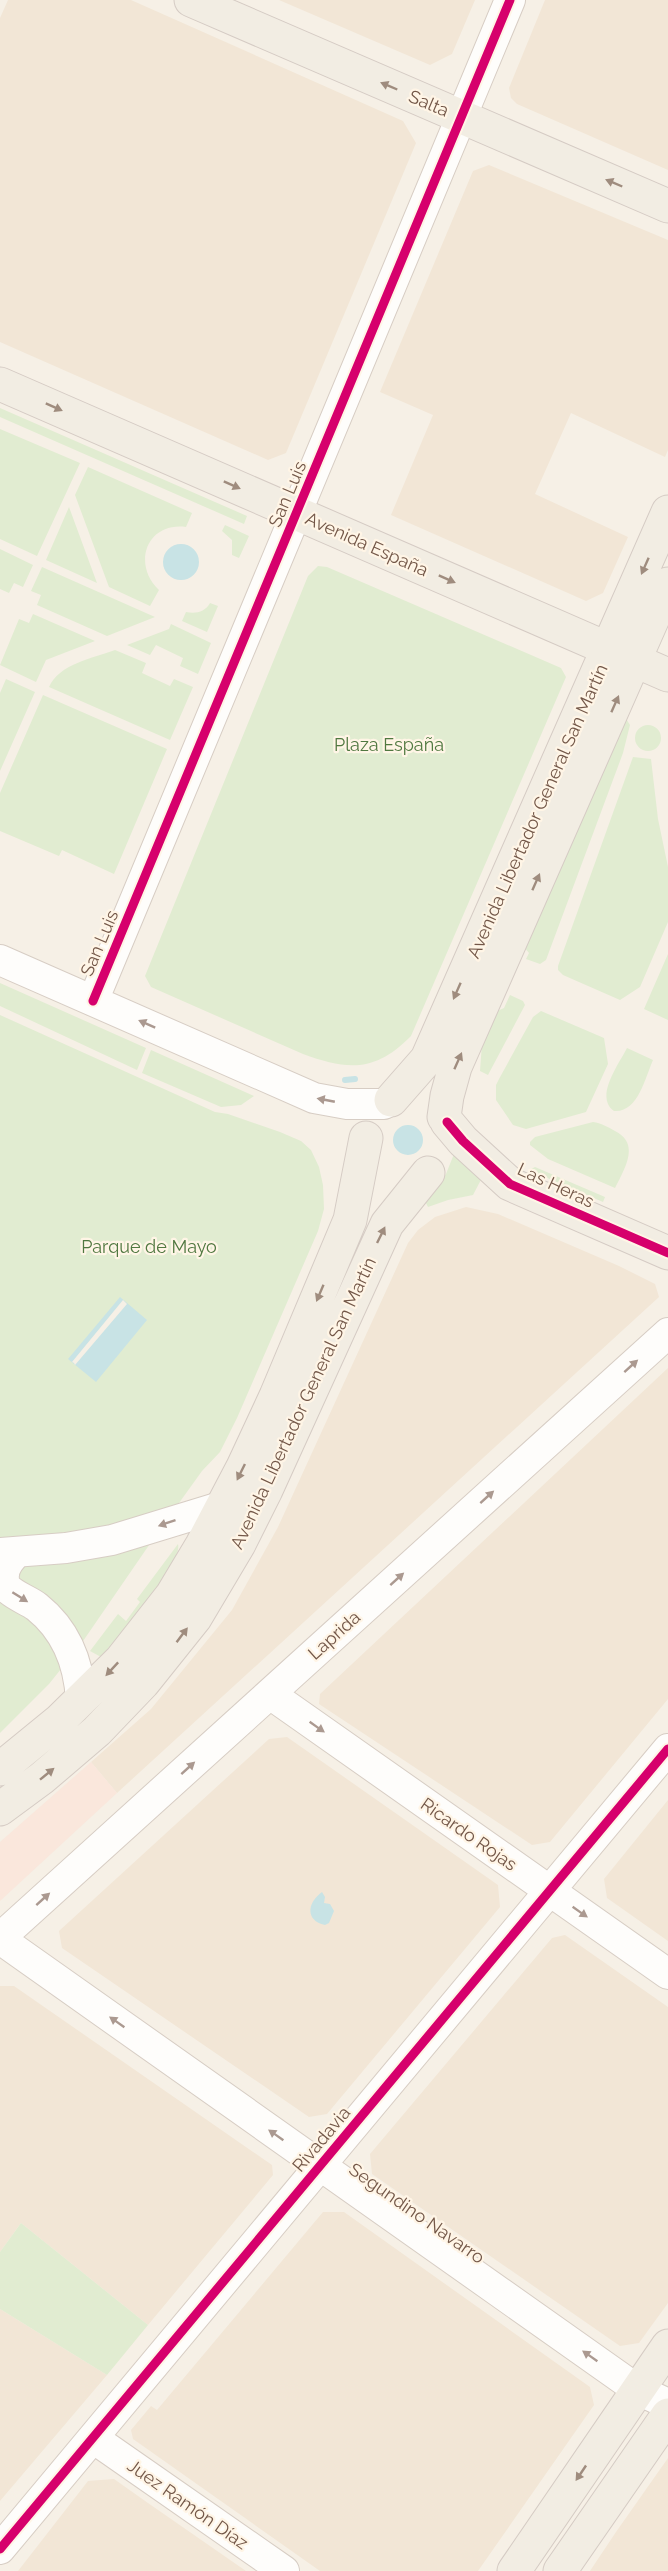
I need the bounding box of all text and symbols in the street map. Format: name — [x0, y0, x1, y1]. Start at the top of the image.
one-way arrow — [380, 81, 397, 90]
street label: Salta — [406, 85, 452, 121]
one-way arrow — [605, 178, 623, 188]
one-way arrow — [45, 402, 63, 412]
street label: San Luis — [264, 458, 310, 530]
one-way arrow — [224, 480, 242, 490]
street label: Avenida España — [302, 508, 432, 580]
one-way arrow — [640, 557, 649, 574]
one-way arrow — [438, 574, 455, 583]
street label: Avenida Libertador General San Martín — [462, 661, 612, 961]
one-way arrow — [610, 694, 620, 712]
park label: Plaza España — [334, 734, 444, 755]
one-way arrow — [532, 874, 541, 891]
street label: San Luis — [76, 907, 122, 979]
one-way arrow — [452, 982, 462, 1000]
one-way arrow — [138, 1020, 155, 1029]
one-way arrow — [453, 1051, 463, 1069]
one-way arrow — [316, 1095, 335, 1104]
street label: Las Heras — [514, 1158, 598, 1212]
one-way arrow — [377, 1227, 386, 1244]
park label: Parque de Mayo — [81, 1236, 217, 1257]
street label: Avenida Libertador General San Martín — [226, 1254, 380, 1552]
one-way arrow — [315, 1285, 325, 1303]
one-way arrow — [623, 1360, 638, 1373]
one-way arrow — [236, 1463, 245, 1480]
one-way arrow — [479, 1490, 494, 1504]
one-way arrow — [158, 1518, 176, 1528]
one-way arrow — [389, 1572, 404, 1586]
one-way arrow — [12, 1591, 28, 1602]
street label: Laprida — [304, 1606, 364, 1664]
one-way arrow — [176, 1627, 188, 1643]
one-way arrow — [105, 1662, 119, 1677]
one-way arrow — [309, 1721, 325, 1733]
one-way arrow — [180, 1762, 195, 1775]
one-way arrow — [39, 1768, 54, 1781]
street label: Ricardo Rojas — [417, 1793, 521, 1875]
one-way arrow — [36, 1892, 51, 1906]
one-way arrow — [571, 1906, 587, 1918]
one-way arrow — [110, 2016, 126, 2028]
street label: Rivadavia — [288, 2102, 354, 2176]
one-way arrow — [269, 2129, 284, 2141]
street label: Segundino Navarro — [345, 2158, 489, 2268]
one-way arrow — [582, 2351, 598, 2362]
street label: Juez Ramón Díaz — [124, 2455, 252, 2554]
one-way arrow — [576, 2465, 587, 2481]

